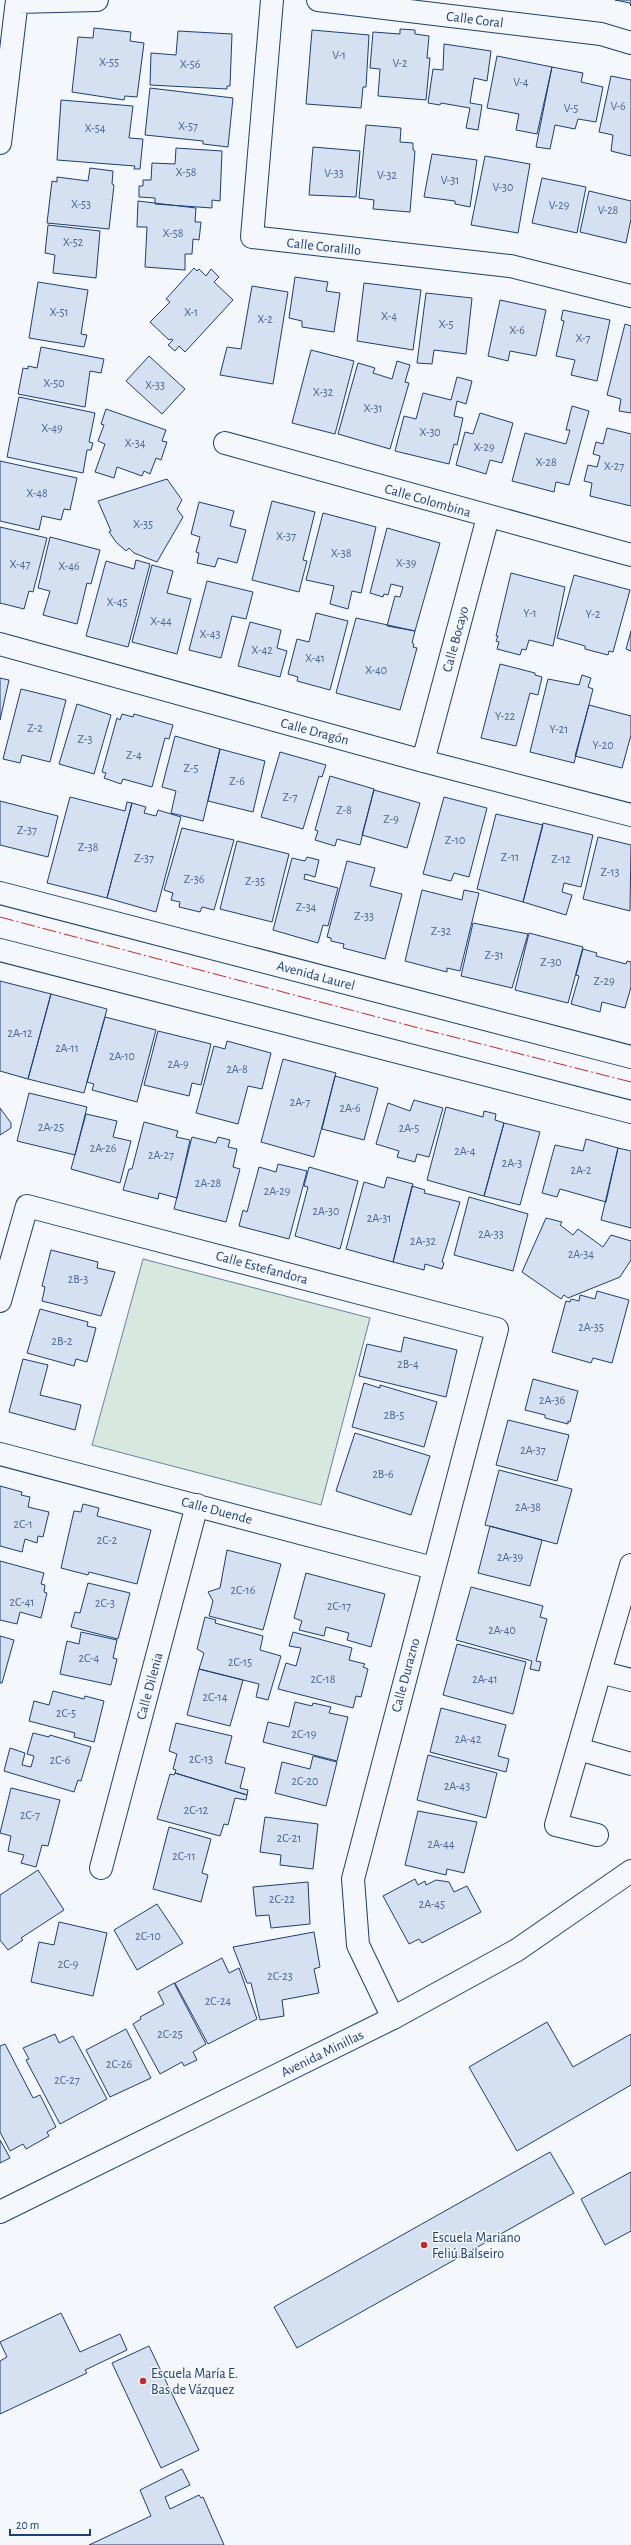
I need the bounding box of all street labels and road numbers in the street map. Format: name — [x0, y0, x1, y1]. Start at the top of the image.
street label: Calle Coral — [445, 10, 504, 30]
street label: Calle Coralillo — [286, 236, 362, 258]
street label: Calle Colombina — [383, 482, 473, 520]
street label: Calle Bocayo — [440, 605, 472, 674]
street label: Calle Dragón — [279, 716, 350, 748]
street label: Avenida Laurel — [275, 959, 356, 993]
street label: Calle Estefandora — [214, 1249, 310, 1287]
street label: Calle Duende — [180, 1495, 254, 1527]
street label: Calle Durazno — [389, 1637, 423, 1714]
street label: Calle Dilenia — [134, 1651, 166, 1721]
street label: Avenida Minillas — [279, 2028, 366, 2080]

